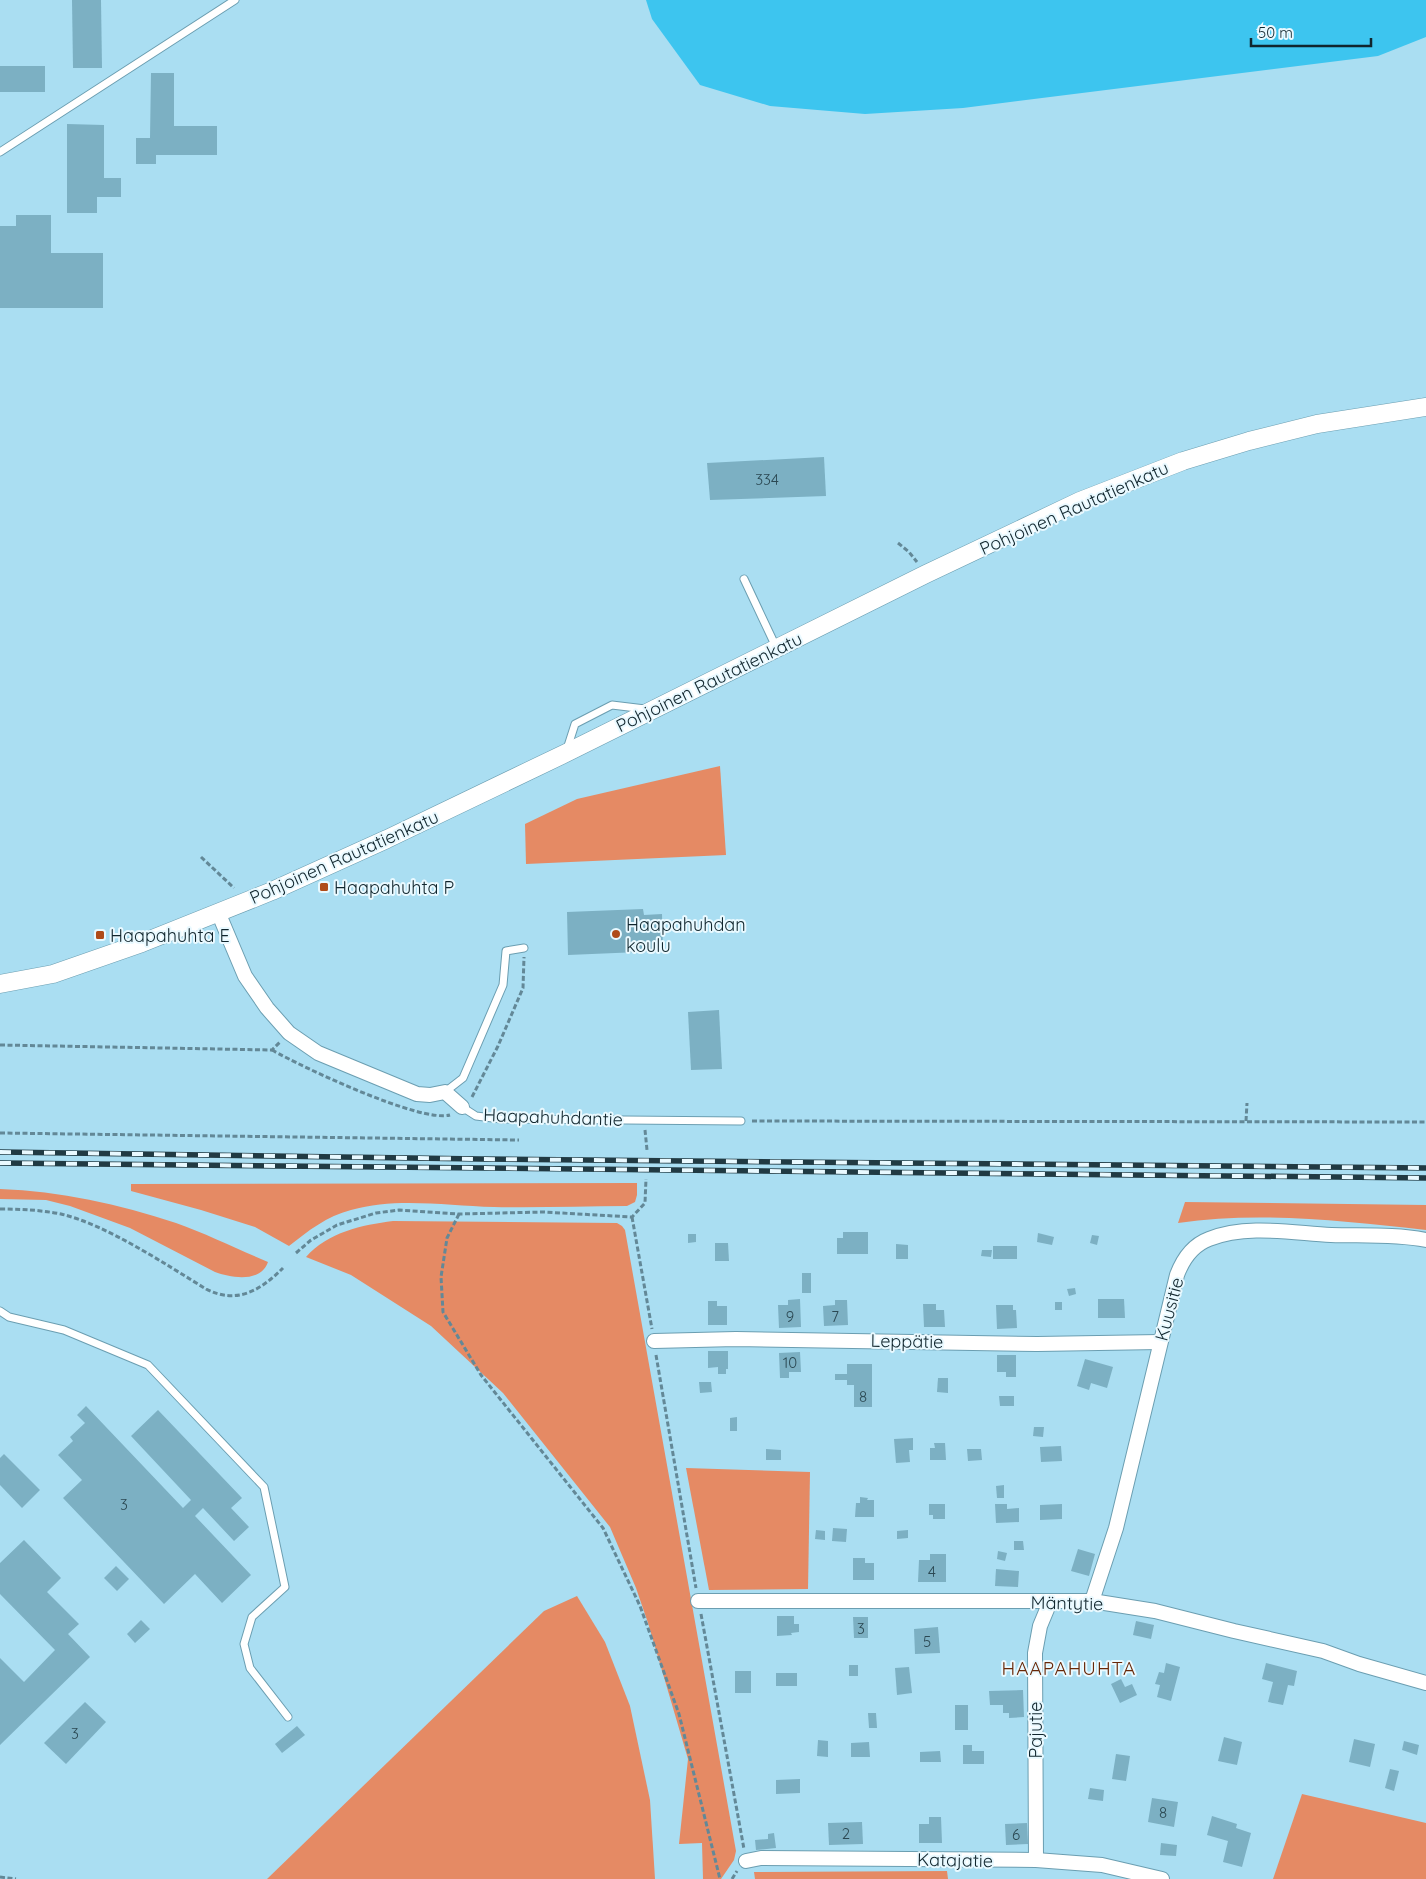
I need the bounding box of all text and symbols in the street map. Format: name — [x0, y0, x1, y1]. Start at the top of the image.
scale bar — [1251, 15, 1371, 47]
text: 50 m — [1258, 23, 1293, 42]
street label: Pohjoinen Rautatienkatu — [976, 456, 1172, 560]
house number: 334 — [755, 470, 779, 489]
street label: Pohjoinen Rautatienkatu — [612, 627, 806, 737]
street label: Pohjoinen Rautatienkatu — [246, 805, 442, 909]
place label: Haapahuhta P — [334, 876, 454, 899]
marker: Haapahuhta P — [318, 881, 330, 893]
place label: Haapahuhdan koulu — [626, 913, 746, 957]
place label: Haapahuhta E — [110, 924, 230, 947]
marker: Haapahuhdan koulu — [610, 928, 622, 940]
marker: Haapahuhta E — [94, 929, 106, 941]
street label: Haapahuhdantie — [483, 1103, 623, 1131]
street label: Kuusitie — [1150, 1275, 1188, 1343]
house number: 9 — [786, 1307, 794, 1326]
house number: 7 — [831, 1307, 839, 1326]
street label: Leppätie — [871, 1329, 943, 1353]
house number: 10 — [783, 1353, 797, 1372]
house number: 8 — [859, 1387, 867, 1406]
house number: 3 — [120, 1495, 128, 1514]
house number: 4 — [928, 1562, 936, 1581]
street label: Mäntytie — [1030, 1591, 1104, 1615]
house number: 3 — [857, 1619, 865, 1638]
house number: 5 — [923, 1632, 931, 1651]
district label: HAAPAHUHTA — [1002, 1656, 1136, 1680]
street label: Pajutie — [1024, 1702, 1047, 1758]
house number: 3 — [71, 1724, 79, 1743]
house number: 8 — [1159, 1803, 1167, 1822]
house number: 2 — [842, 1824, 850, 1843]
house number: 6 — [1012, 1825, 1020, 1844]
street label: Katajatie — [917, 1848, 993, 1872]

